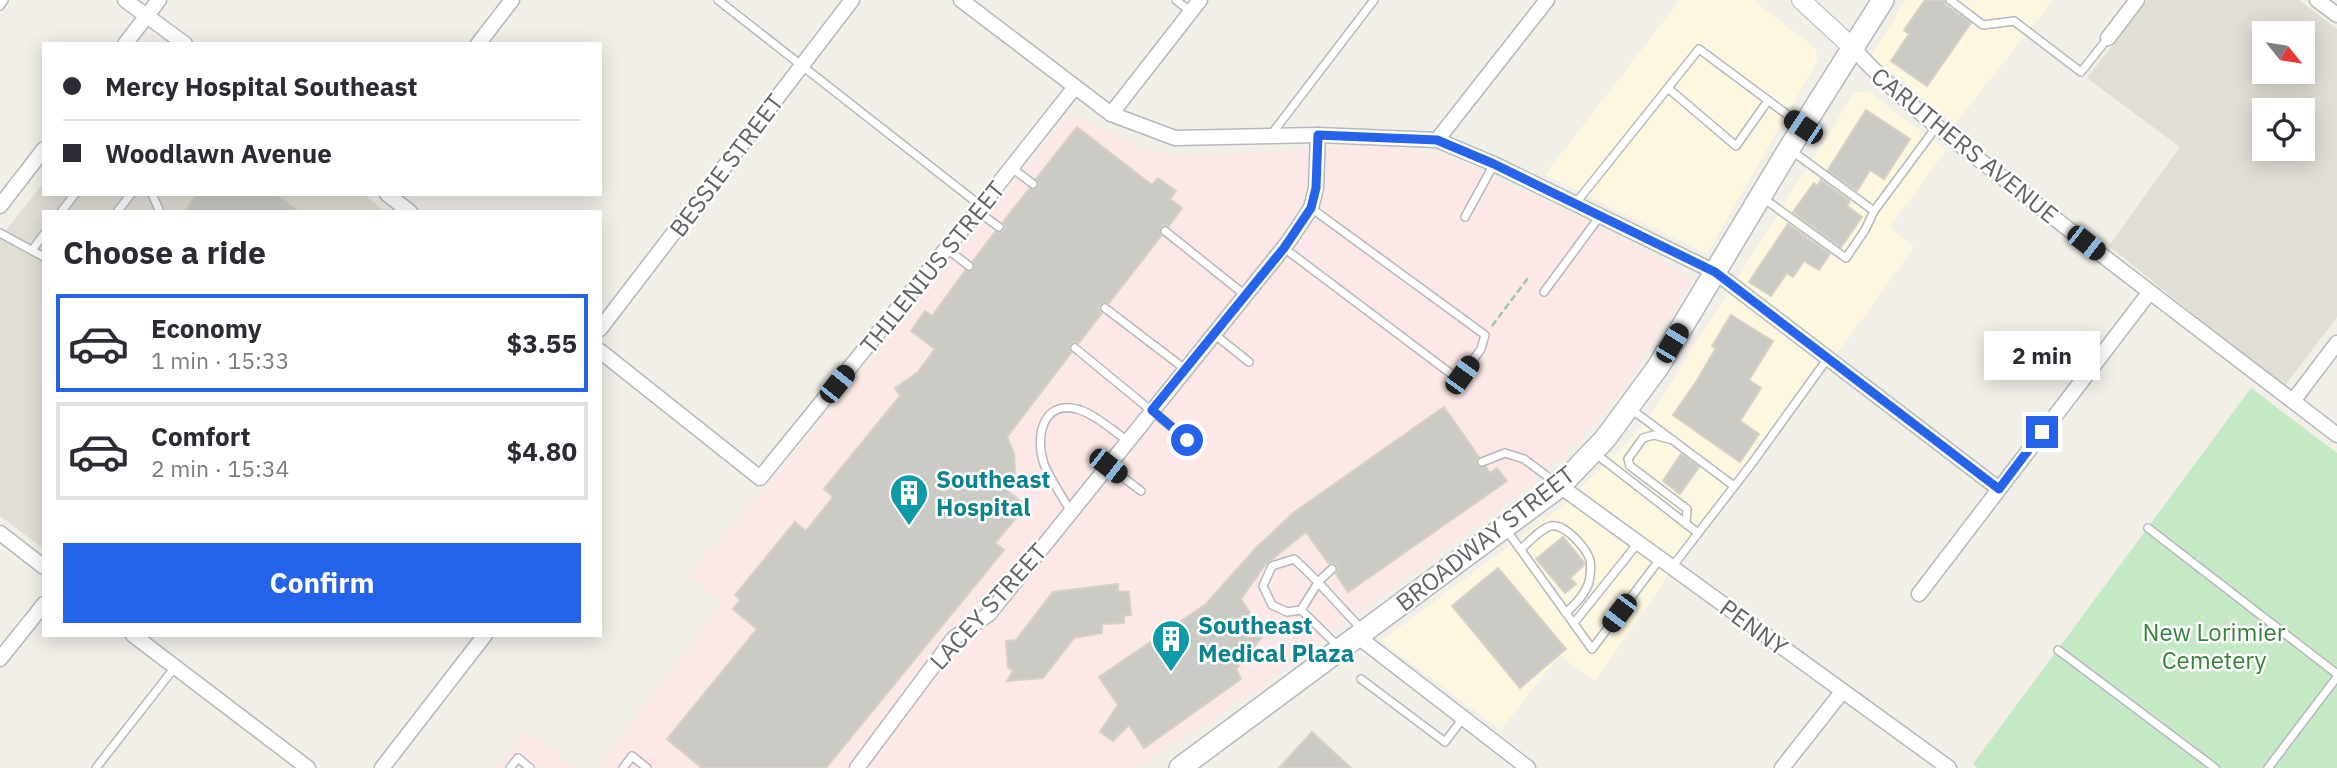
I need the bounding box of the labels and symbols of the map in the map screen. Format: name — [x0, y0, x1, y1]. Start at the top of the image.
north arrow — [2252, 21, 2315, 84]
street label: CARUTHERS AVENUE — [1865, 60, 2065, 230]
street label: BESSIE STREET — [662, 87, 790, 243]
car — [1780, 107, 1827, 147]
street label: THILENIUS STREET — [852, 174, 1012, 360]
car — [2063, 222, 2110, 264]
car — [1653, 320, 1692, 366]
callout: 2 min — [1984, 330, 2100, 380]
car — [1442, 352, 1483, 398]
car — [816, 361, 859, 407]
route end — [2026, 416, 2058, 448]
route start — [1171, 424, 1203, 456]
car — [1085, 445, 1132, 487]
street label: BROADWAY STREET — [1389, 458, 1581, 618]
place label: Southeast Hospital — [936, 463, 1051, 523]
building icon: Southeast Hospital — [888, 472, 930, 527]
street label: LACEY STREET — [922, 536, 1054, 676]
car — [1598, 590, 1641, 636]
street label: PENNY — [1714, 592, 1794, 662]
place label: Southeast Medical Plaza — [1198, 609, 1354, 669]
park label: New Lorimier Cemetery — [2142, 616, 2286, 676]
building icon: Southeast Medical Plaza — [1150, 618, 1192, 673]

